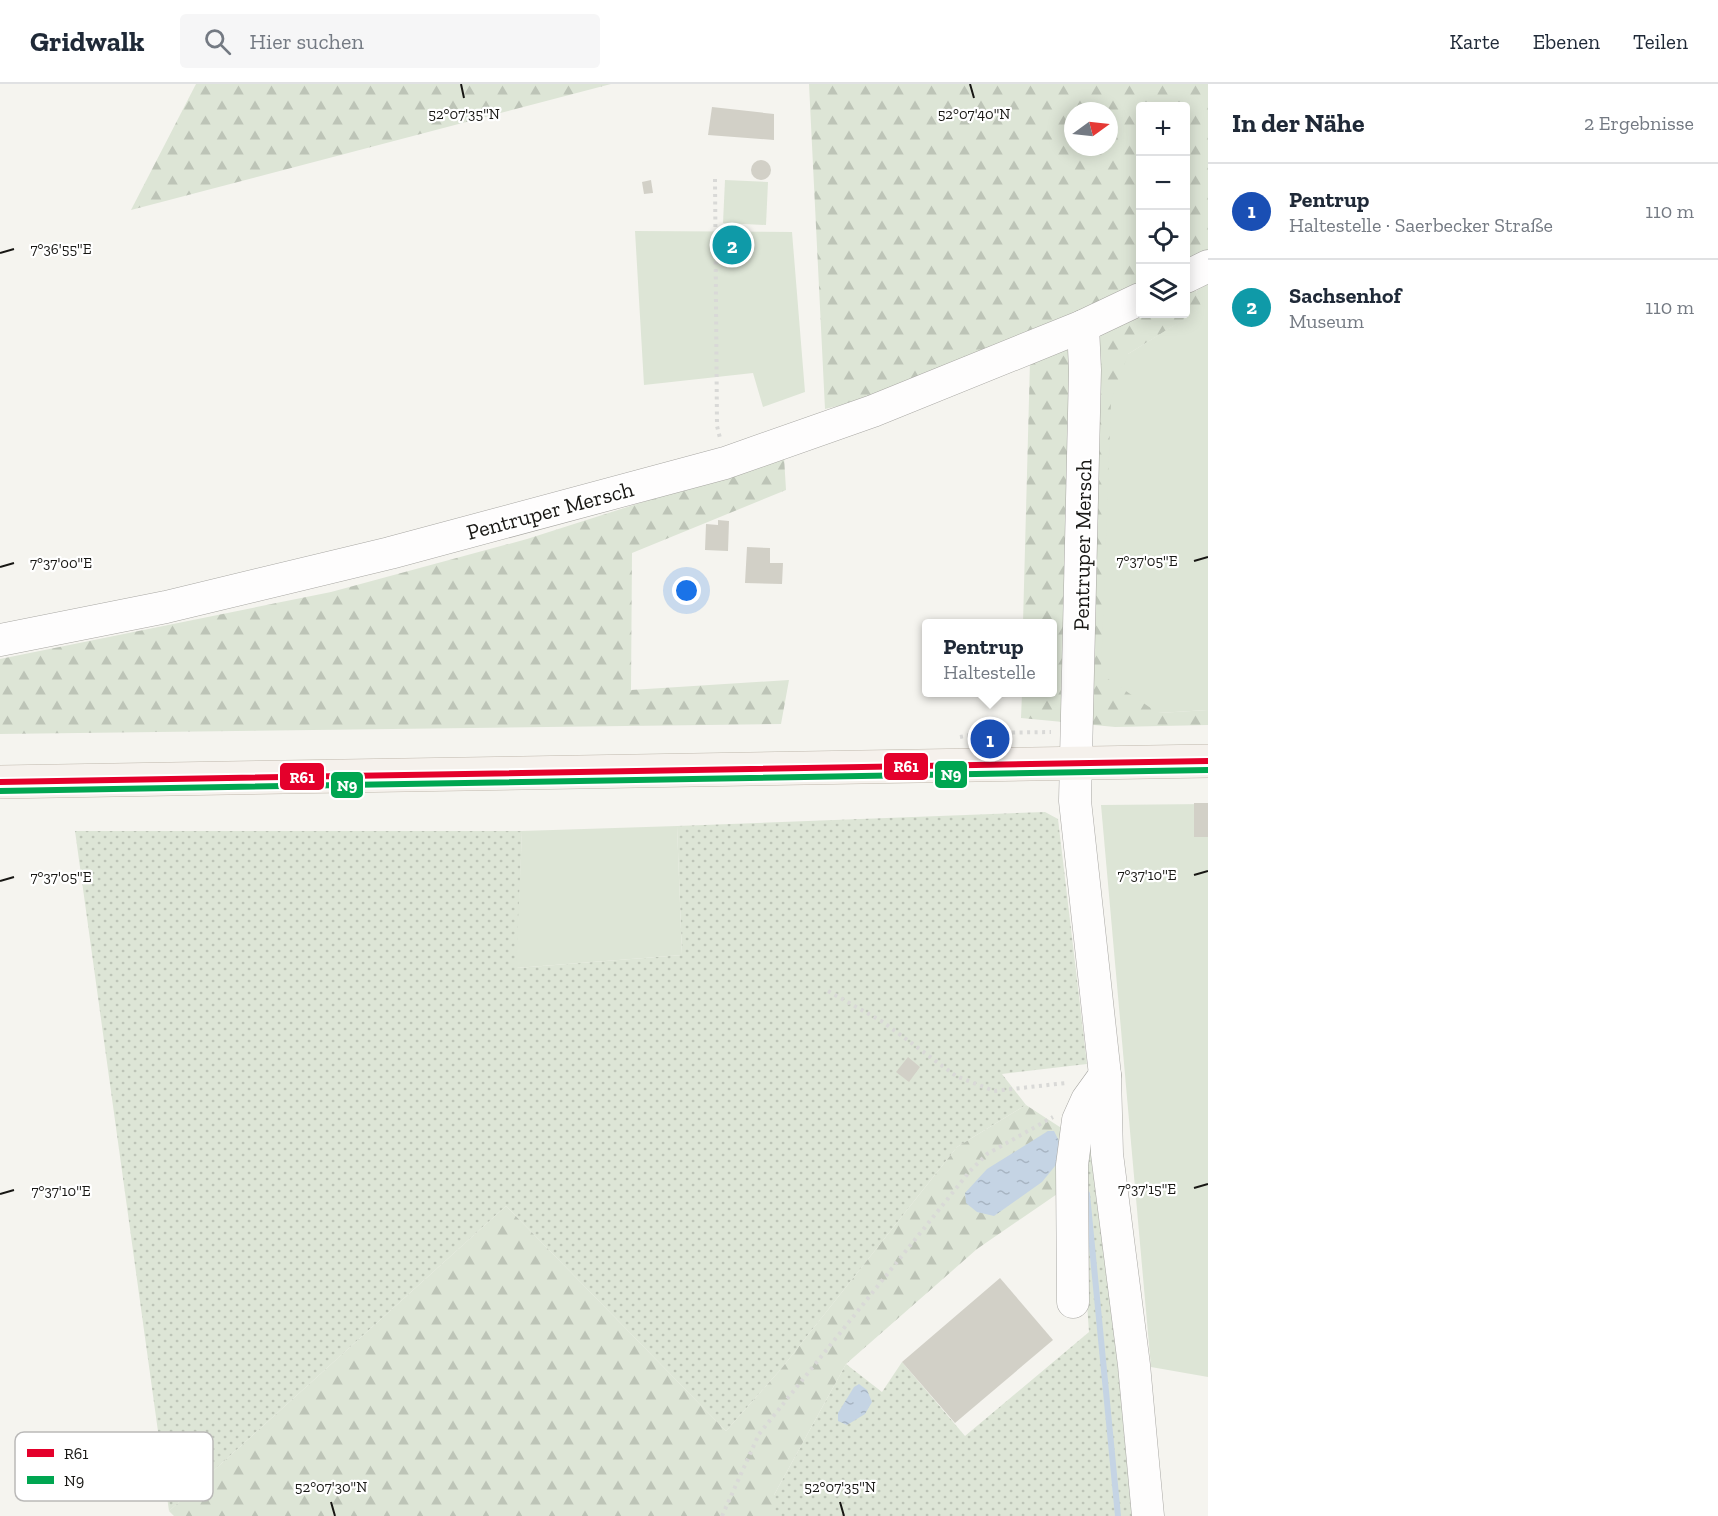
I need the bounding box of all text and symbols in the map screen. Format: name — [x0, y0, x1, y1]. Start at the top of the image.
search box — [180, 14, 600, 68]
text: Gridwalk — [30, 25, 144, 58]
icon: search — [201, 25, 234, 58]
text: Hier suchen — [249, 28, 364, 55]
text: Karte — [1450, 29, 1500, 54]
text: Ebenen — [1533, 29, 1600, 54]
text: Teilen — [1633, 29, 1688, 54]
north arrow — [1064, 102, 1118, 156]
map controls — [1136, 102, 1190, 318]
button: + — [1136, 102, 1190, 156]
text: 52°07'35"N — [428, 105, 500, 123]
text: 52°07'40"N — [938, 105, 1010, 123]
text: In der Nähe — [1232, 107, 1364, 139]
text: 2 Ergebnisse — [1584, 111, 1694, 135]
button: − — [1136, 156, 1190, 210]
text: Pentrup — [1289, 186, 1369, 213]
text: 1 — [1247, 199, 1256, 223]
text: 110 m — [1645, 199, 1694, 223]
button: locate — [1136, 210, 1190, 264]
text: Haltestelle · Saerbecker Straße — [1289, 213, 1553, 237]
pin: 2 — [712, 222, 752, 268]
text: 7°36'55"E — [31, 240, 92, 258]
button: layers — [1136, 264, 1190, 318]
text: Sachsenhof — [1289, 282, 1401, 309]
text: 2 — [1246, 295, 1257, 319]
text: 110 m — [1645, 295, 1694, 319]
text: Museum — [1289, 309, 1364, 333]
street label: Pentruper Mersch — [1068, 458, 1098, 631]
street label: Pentruper Mersch — [464, 475, 637, 546]
text: 7°37'05"E — [1117, 552, 1178, 570]
text: 7°37'00"E — [30, 554, 92, 572]
your location — [672, 576, 701, 605]
popup — [922, 619, 1057, 697]
text: Pentrup — [943, 633, 1024, 660]
text: Haltestelle — [943, 660, 1036, 684]
pin: 1 — [970, 716, 1010, 762]
line badge: R61 — [883, 752, 929, 781]
text: R61 — [893, 757, 919, 776]
line badge: N9 — [934, 760, 968, 789]
line badge: R61 — [279, 762, 325, 791]
text: N9 — [941, 765, 962, 784]
text: R61 — [289, 768, 315, 787]
line badge: N9 — [330, 771, 364, 799]
text: N9 — [337, 776, 358, 795]
text: 7°37'10"E — [1117, 866, 1177, 884]
text: 7°37'05"E — [31, 868, 92, 886]
text: 7°37'15"E — [1118, 1180, 1176, 1198]
text: 7°37'10"E — [31, 1182, 91, 1200]
legend — [15, 1432, 213, 1501]
text: R61 — [64, 1444, 89, 1463]
text: N9 — [64, 1471, 84, 1490]
text: 52°07'30"N — [295, 1478, 367, 1496]
text: 52°07'35"N — [804, 1478, 876, 1496]

